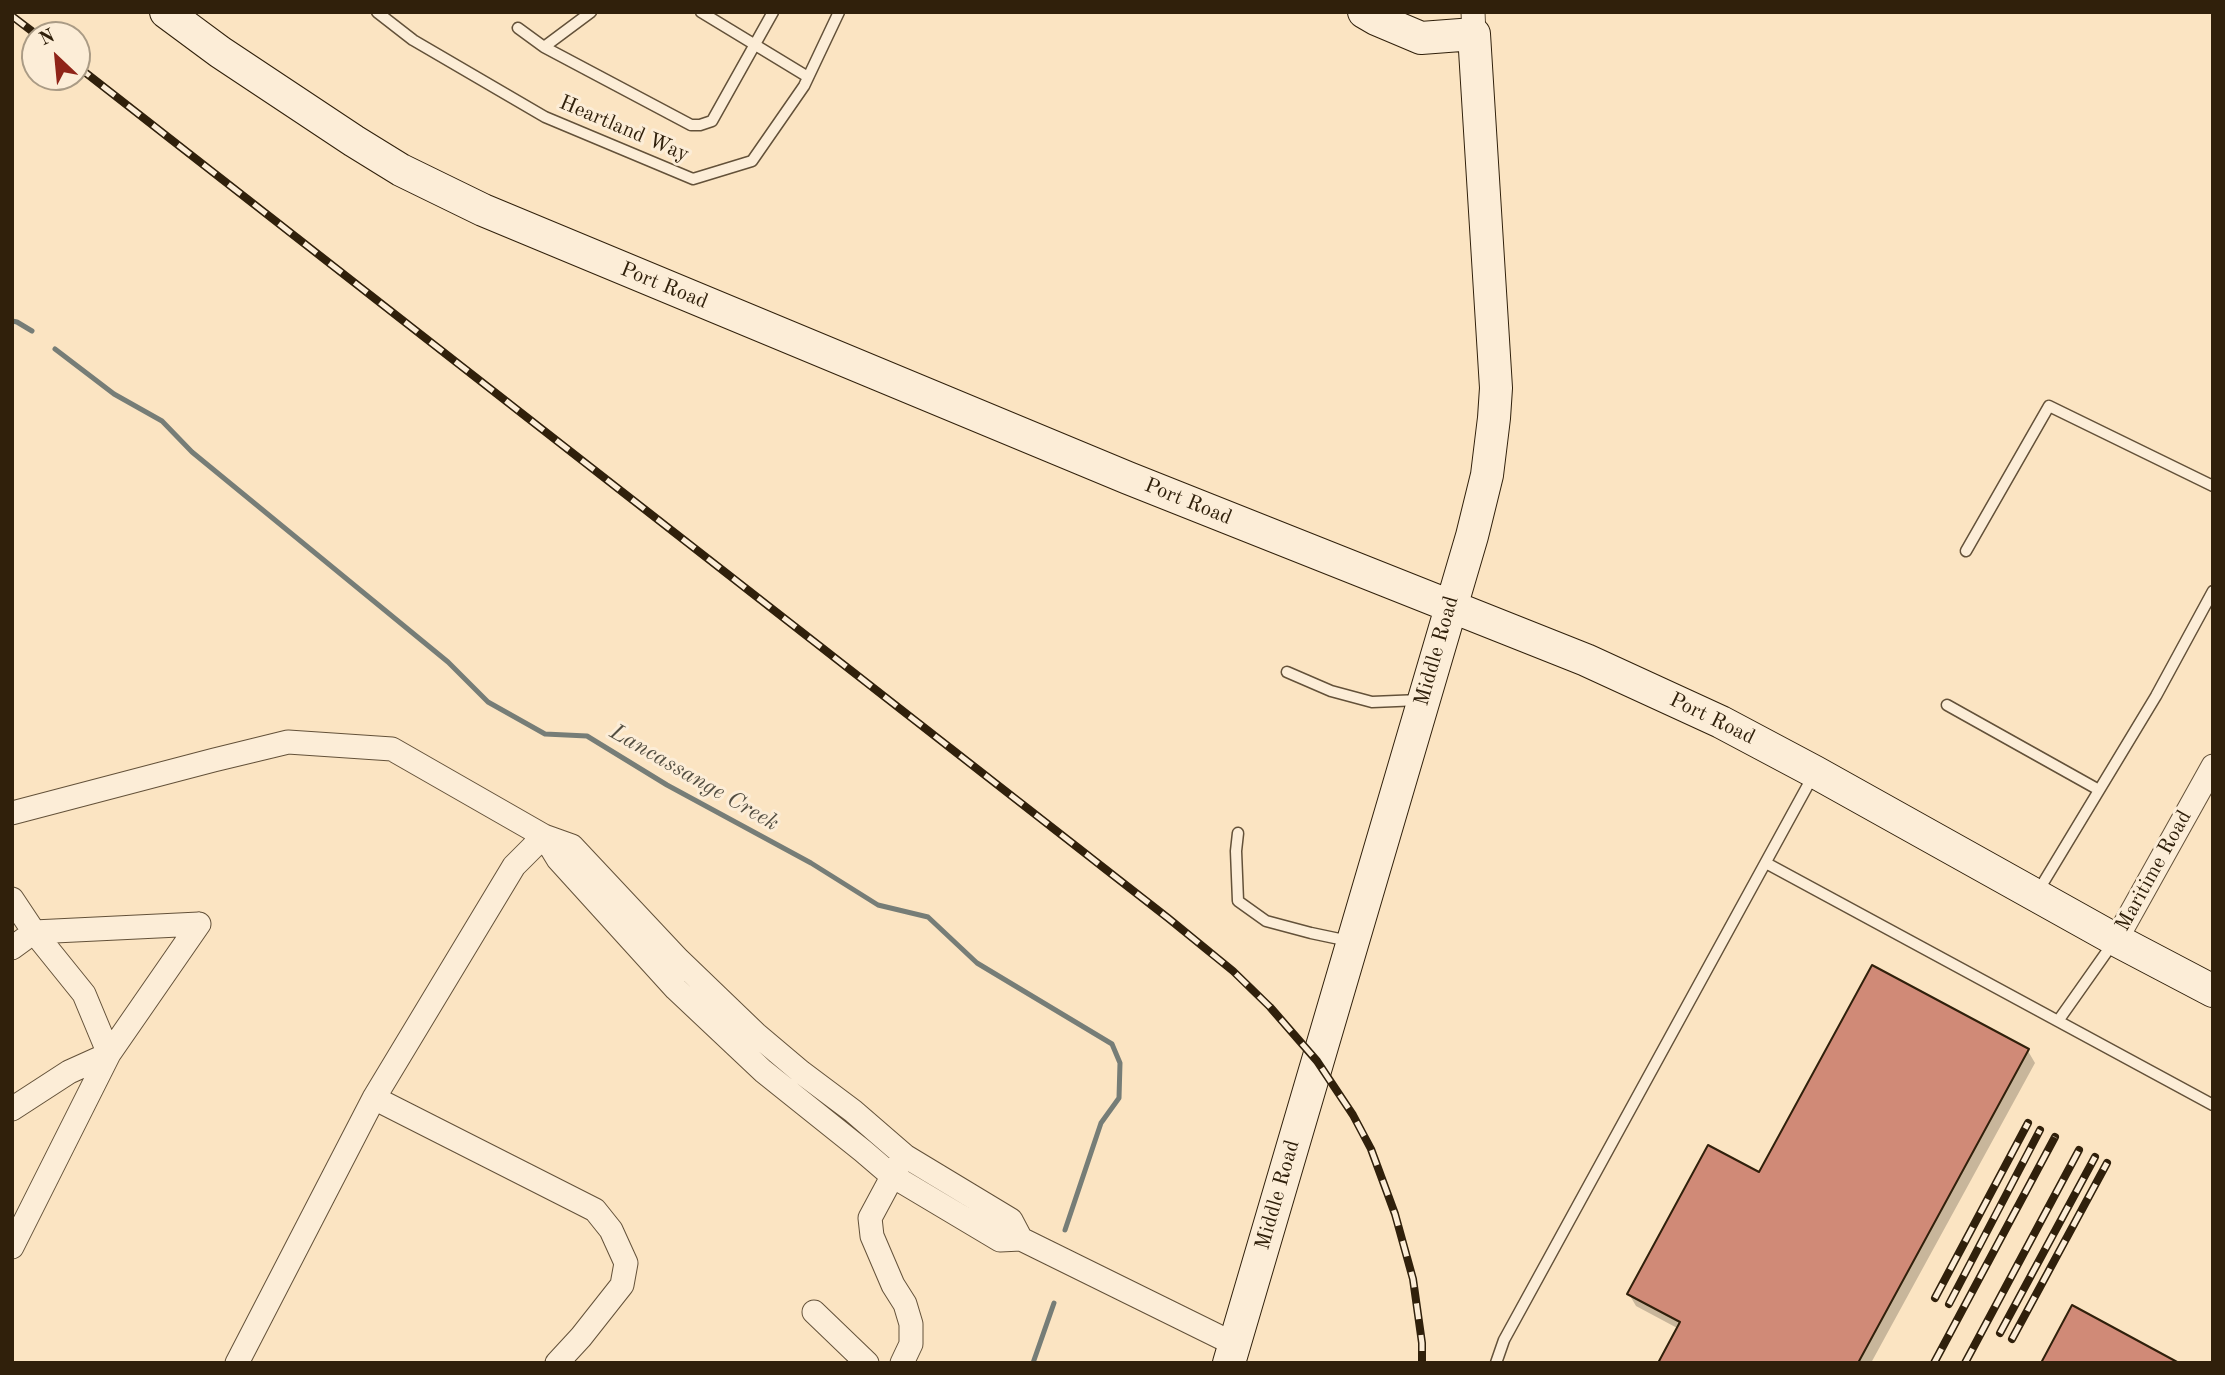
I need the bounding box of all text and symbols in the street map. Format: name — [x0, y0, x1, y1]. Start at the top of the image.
north arrow — [21, 21, 91, 91]
text: N — [37, 27, 58, 50]
street label: Heartland Way — [555, 90, 693, 168]
street label: Port Road — [617, 257, 711, 315]
street label: Port Road — [1141, 473, 1235, 531]
street label: Middle Road — [1409, 593, 1465, 709]
street label: Port Road — [1665, 687, 1759, 751]
water label: Lancassange Creek — [605, 718, 783, 838]
street label: Maritime Road — [2110, 806, 2198, 936]
street label: Middle Road — [1250, 1137, 1306, 1253]

